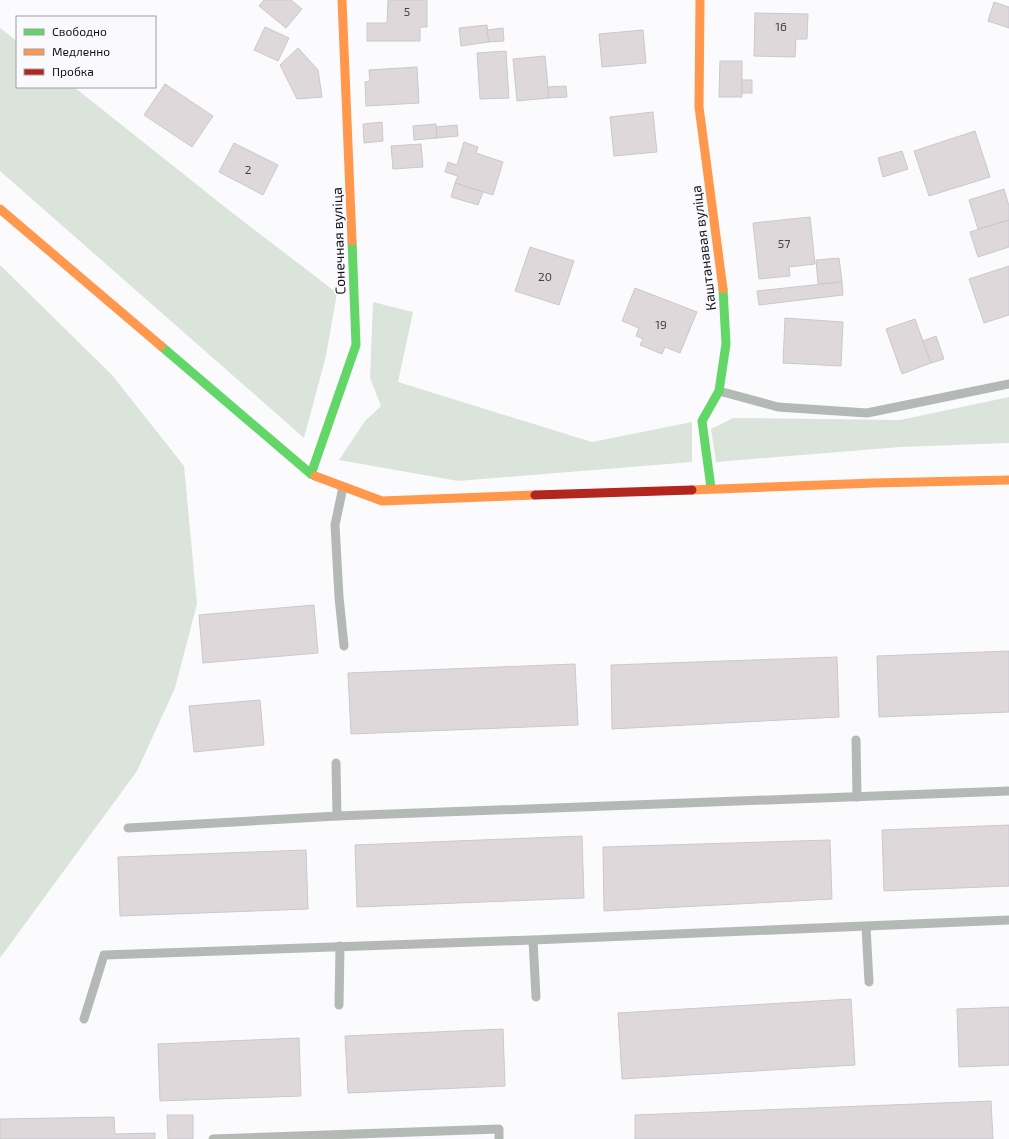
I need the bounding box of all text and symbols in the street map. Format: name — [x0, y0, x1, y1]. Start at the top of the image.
house number: 5 — [404, 4, 410, 18]
legend — [16, 16, 156, 88]
house number: 16 — [775, 19, 787, 33]
text: Свободно — [52, 24, 107, 38]
text: Медленно — [52, 44, 110, 58]
text: Пробка — [52, 64, 94, 78]
house number: 2 — [245, 162, 252, 176]
street label: Каштанавая вуліца — [687, 184, 719, 312]
street label: Сонечная вуліца — [328, 187, 348, 295]
house number: 57 — [778, 236, 790, 250]
house number: 20 — [538, 269, 552, 283]
house number: 19 — [655, 317, 667, 331]

